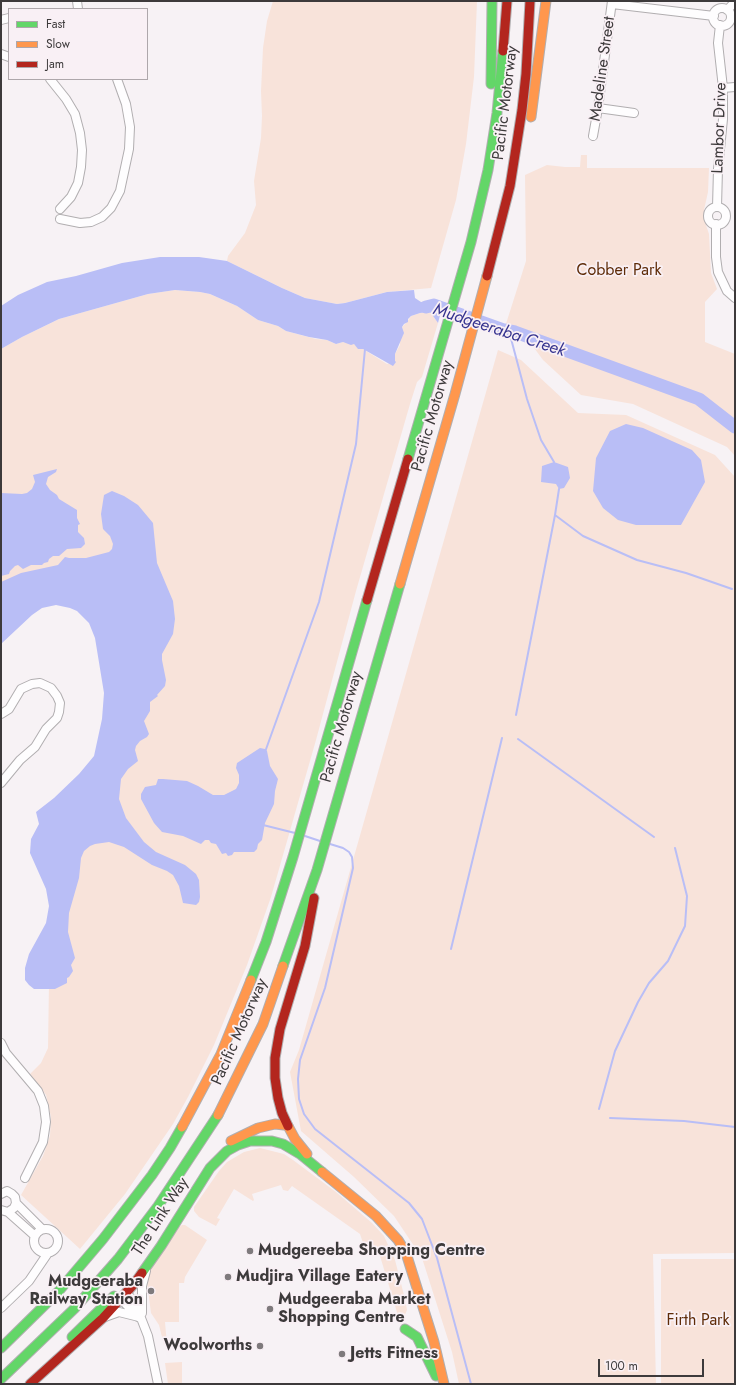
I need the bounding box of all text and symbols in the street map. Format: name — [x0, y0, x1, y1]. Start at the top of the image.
legend — [8, 8, 148, 80]
text: Fast — [46, 15, 65, 33]
street label: Madeline Street — [586, 15, 620, 123]
text: Slow — [46, 35, 70, 53]
street label: Pacific Motorway — [489, 45, 523, 161]
text: Jam — [46, 55, 64, 73]
street label: Lambor Drive — [709, 82, 731, 174]
park label: Cobber Park — [577, 261, 661, 281]
water label: Mudgeeraba Creek — [430, 300, 568, 362]
street label: Pacific Motorway — [408, 358, 458, 474]
street label: Pacific Motorway — [317, 669, 367, 785]
street label: Pacific Motorway — [208, 976, 272, 1088]
street label: The Link Way — [129, 1174, 193, 1260]
place label: Mudgereeba Shopping Centre — [258, 1241, 485, 1261]
marker: Mudgereeba Shopping Centre — [245, 1246, 255, 1256]
place label: Mudjira Village Eatery — [236, 1267, 403, 1287]
place label: Mudgeeraba Railway Station — [30, 1272, 143, 1310]
marker: Mudjira Village Eatery — [223, 1272, 233, 1282]
marker: Mudgeeraba Railway Station — [146, 1286, 156, 1296]
place label: Mudgeeraba Market Shopping Centre — [278, 1290, 431, 1328]
marker: Mudgeeraba Market Shopping Centre — [265, 1304, 275, 1314]
park label: Firth Park — [666, 1311, 730, 1331]
place label: Woolworths — [164, 1336, 252, 1356]
marker: Woolworths — [255, 1341, 265, 1351]
place label: Jetts Fitness — [350, 1344, 438, 1364]
marker: Jetts Fitness — [337, 1349, 347, 1359]
scale bar — [600, 1351, 706, 1377]
text: 100 m — [605, 1357, 638, 1375]

